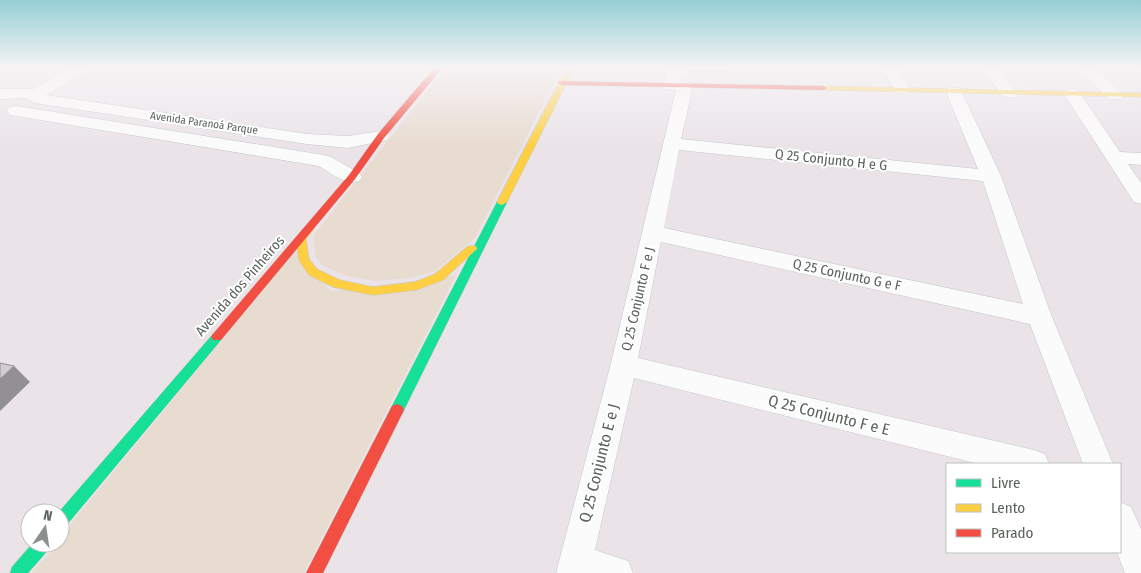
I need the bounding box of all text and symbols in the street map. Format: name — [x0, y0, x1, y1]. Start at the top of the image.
street label: Avenida Paranoá Parque — [149, 109, 259, 137]
street label: Q 25 Conjunto H e G — [774, 146, 888, 174]
street label: Avenida dos Pinheiros — [192, 232, 288, 340]
street label: Q 25 Conjunto F e J — [618, 245, 658, 353]
street label: Q 25 Conjunto G e F — [791, 255, 903, 295]
street label: Q 25 Conjunto F e E — [766, 391, 892, 439]
street label: Q 25 Conjunto E e J — [575, 402, 623, 524]
legend — [946, 463, 1121, 553]
text: Livre — [991, 474, 1020, 492]
text: Lento — [991, 499, 1025, 517]
north arrow — [20, 503, 70, 553]
text: N — [42, 507, 54, 525]
text: Parado — [991, 524, 1034, 542]

